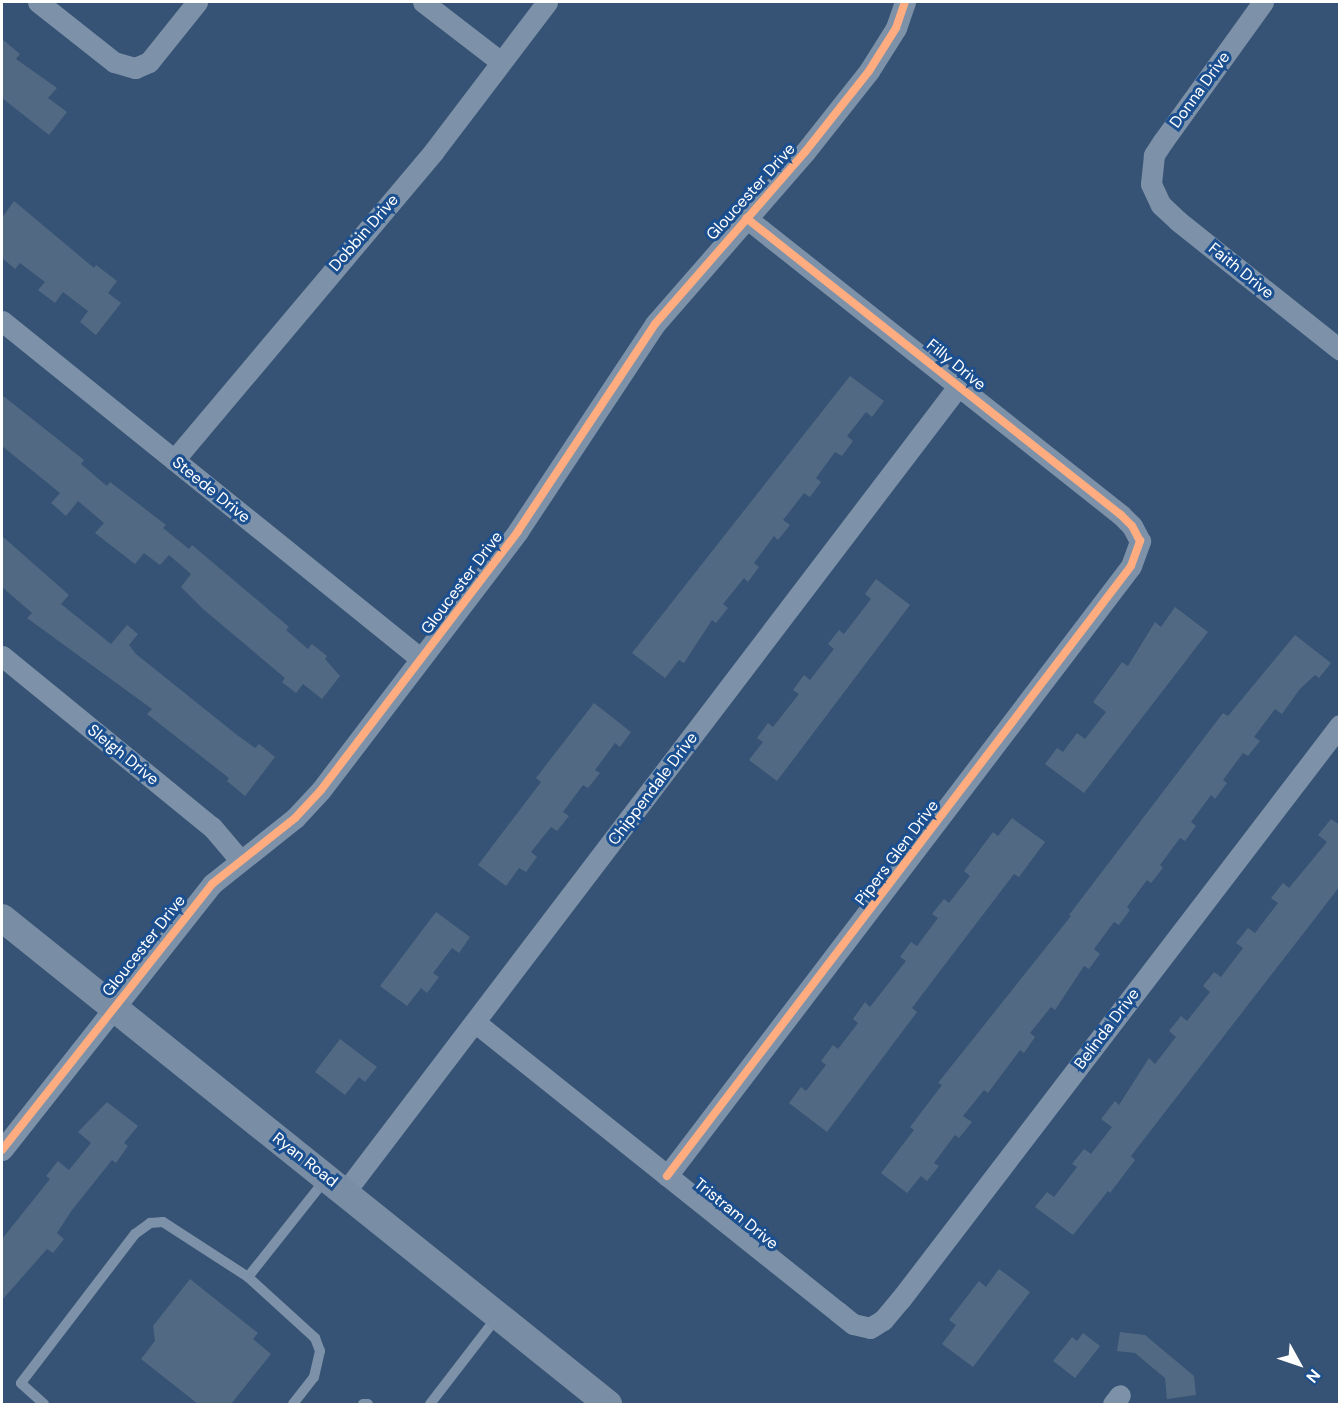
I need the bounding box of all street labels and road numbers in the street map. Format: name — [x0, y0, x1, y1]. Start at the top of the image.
street label: Donna Drive — [1166, 48, 1234, 132]
street label: Gloucester Drive — [703, 140, 799, 244]
street label: Dobbin Drive — [325, 191, 403, 275]
street label: Faith Drive — [1205, 239, 1277, 303]
street label: Filly Drive — [923, 335, 989, 395]
street label: Steede Drive — [168, 453, 254, 527]
street label: Gloucester Drive — [417, 528, 507, 638]
street label: Sleigh Drive — [84, 720, 162, 790]
street label: Chippendale Drive — [604, 729, 702, 849]
street label: Pipers Glen Drive — [851, 797, 943, 909]
street label: Gloucester Drive — [98, 891, 190, 1001]
street label: Belinda Drive — [1070, 985, 1144, 1073]
street label: Ryan Road — [269, 1129, 341, 1191]
street label: Tristram Drive — [690, 1174, 782, 1254]

